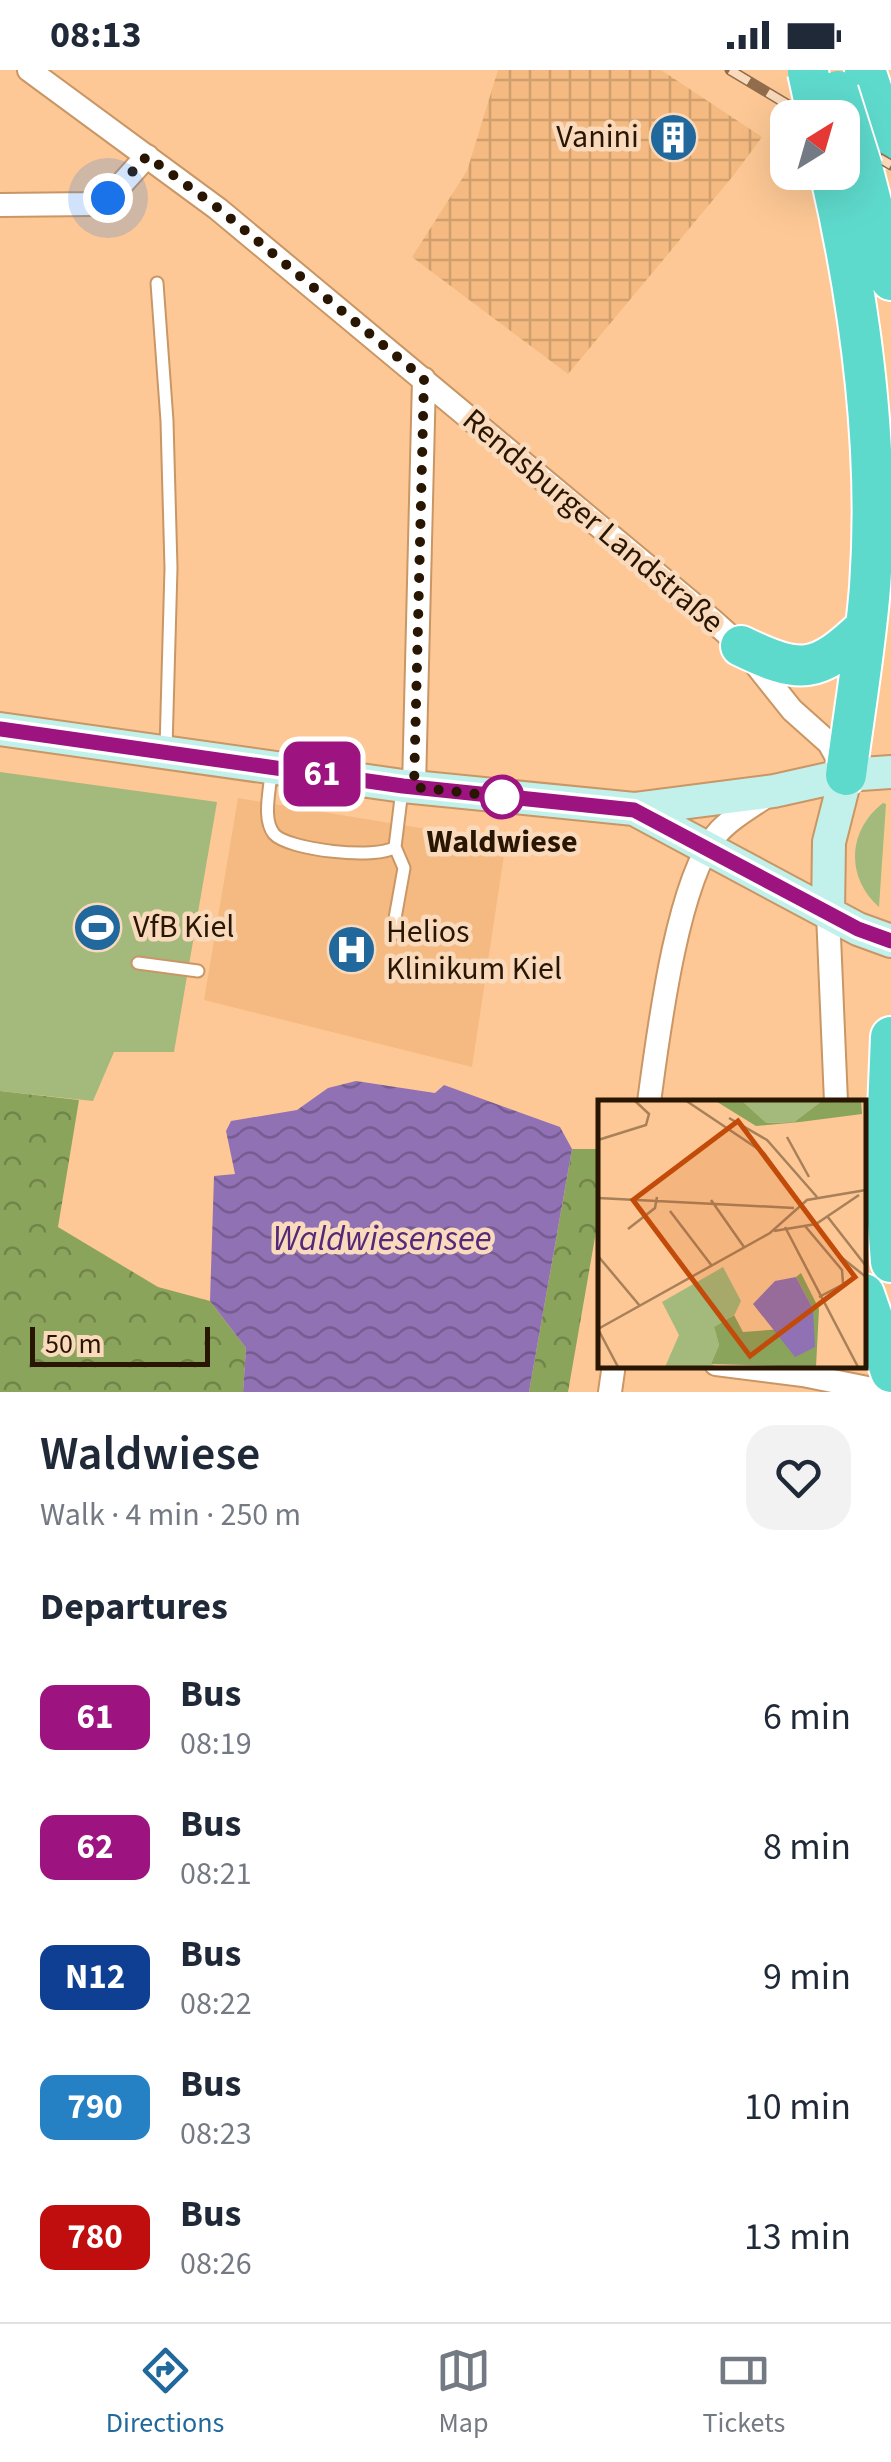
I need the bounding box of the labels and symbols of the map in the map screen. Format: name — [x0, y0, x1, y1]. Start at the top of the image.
north arrow — [770, 100, 860, 190]
building icon: Vanini — [648, 111, 700, 163]
place label: Vanini — [556, 114, 639, 160]
your location — [83, 173, 133, 223]
street label: Rendsburger Landstraße — [452, 398, 734, 644]
line badge: 61 — [277, 742, 367, 806]
marker: Waldwiese — [481, 776, 523, 818]
place label: Waldwiese — [427, 819, 577, 865]
sports icon: VfB Kiel — [72, 901, 124, 953]
place label: VfB Kiel — [133, 904, 234, 950]
place label: Helios Klinikum Kiel — [386, 909, 562, 992]
hospital icon: Helios Klinikum Kiel — [325, 924, 377, 976]
inset map — [598, 1100, 866, 1367]
water label: Waldwiesensee — [272, 1214, 492, 1264]
scale bar — [30, 1322, 210, 1366]

